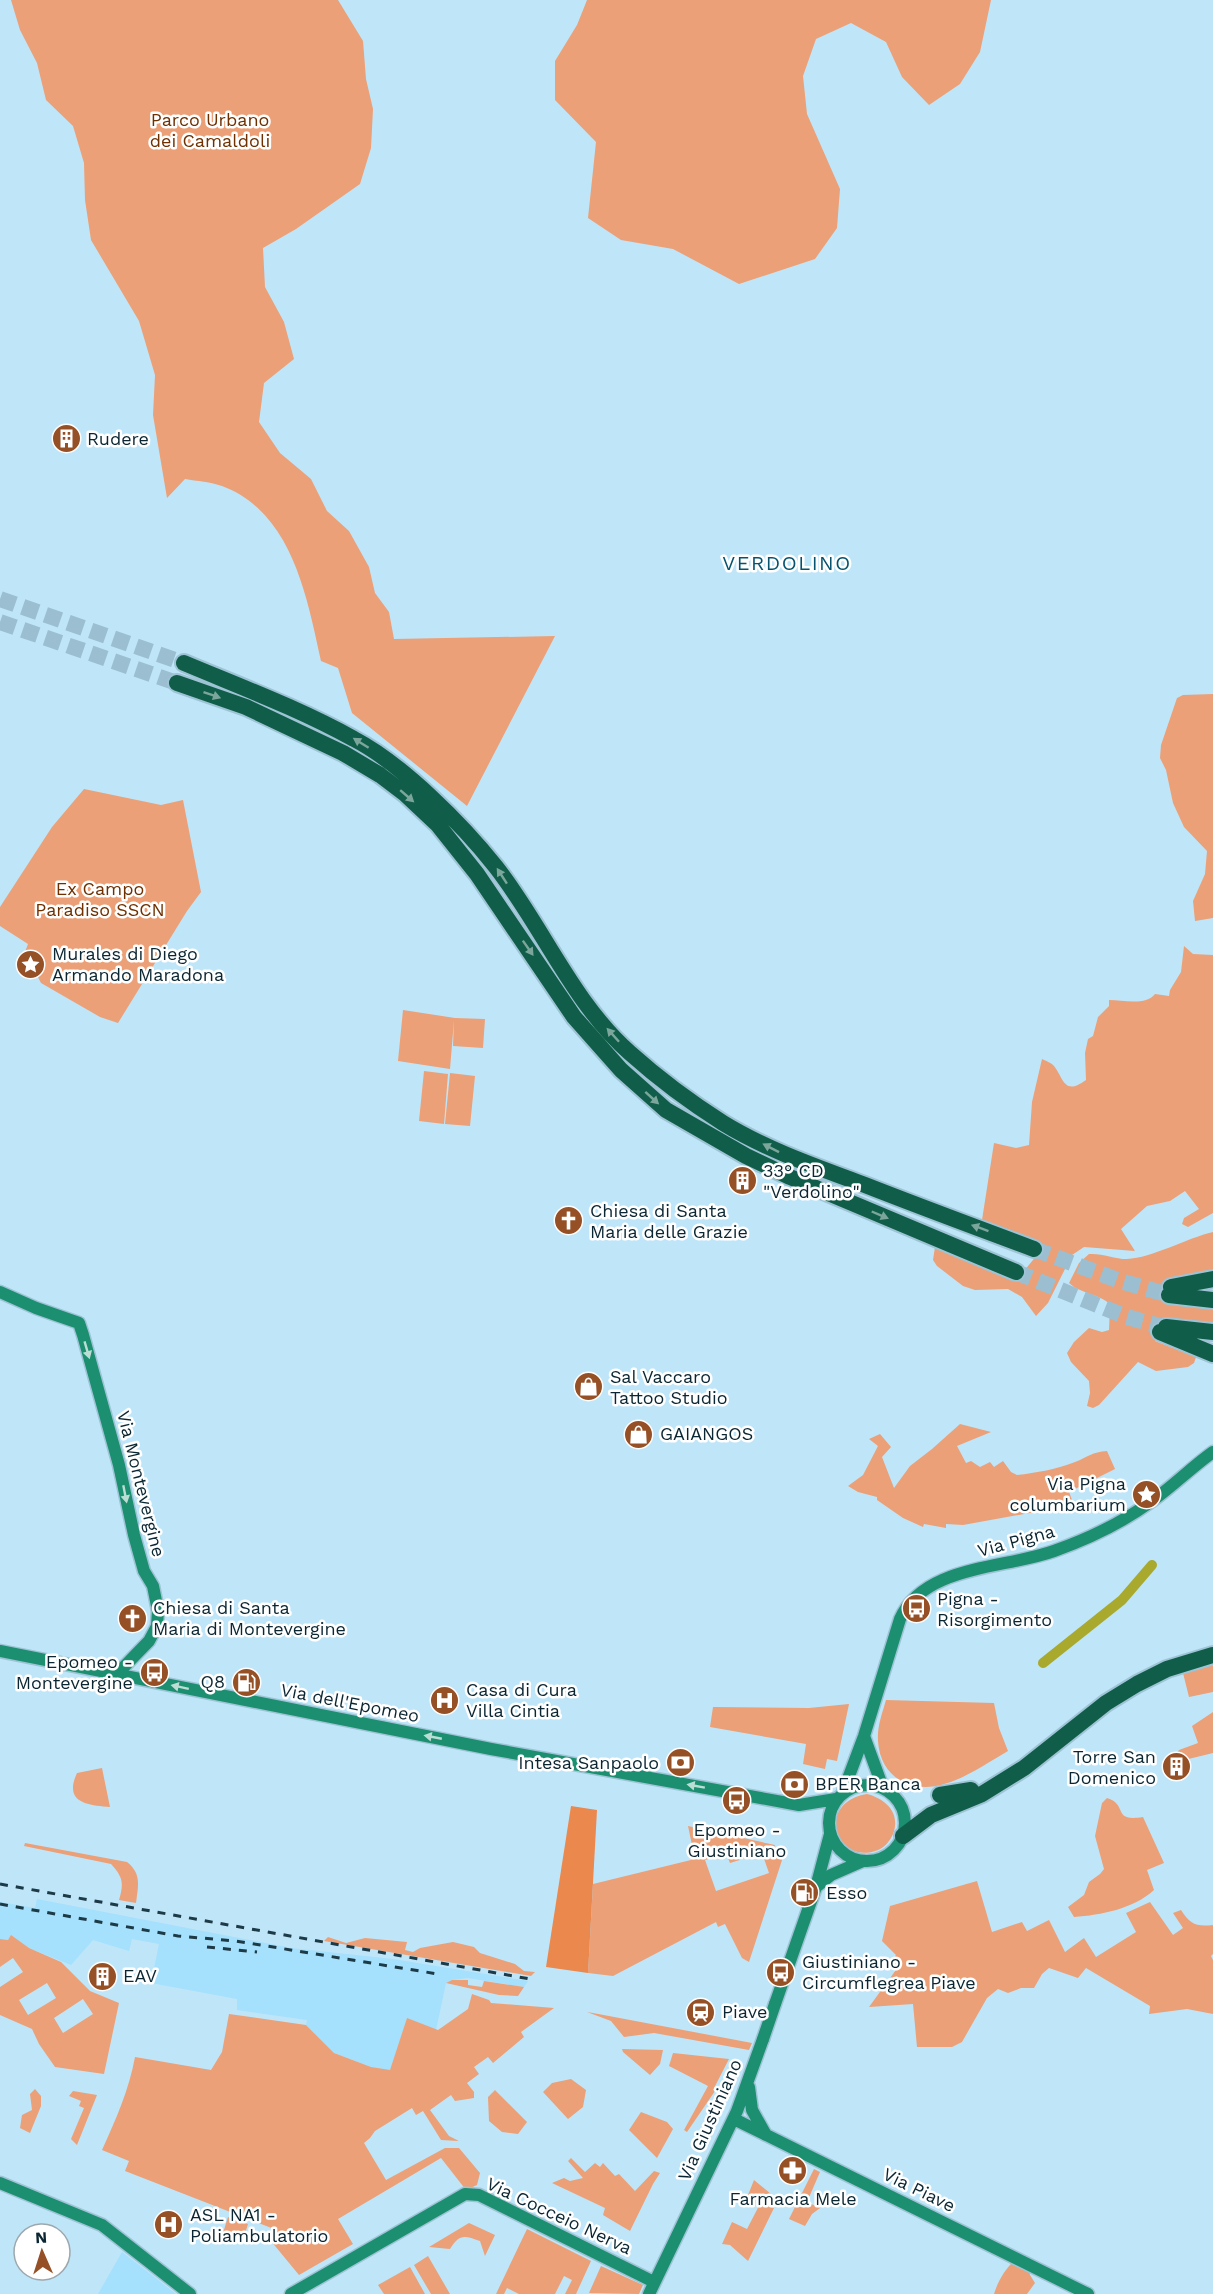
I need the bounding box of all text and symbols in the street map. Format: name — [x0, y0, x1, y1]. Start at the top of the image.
park label: Parco Urbano dei Camaldoli — [150, 109, 270, 151]
building icon: Rudere — [50, 423, 82, 455]
place label: Rudere — [87, 428, 149, 449]
district label: VERDOLINO — [722, 551, 852, 575]
one-way arrow — [203, 691, 221, 701]
one-way arrow — [353, 738, 369, 749]
one-way arrow — [399, 789, 414, 802]
one-way arrow — [497, 868, 508, 884]
park label: Ex Campo Paradiso SSCN — [35, 878, 165, 920]
one-way arrow — [522, 940, 533, 956]
place label: Murales di Diego Armando Maradona — [52, 943, 224, 985]
place icon: Murales di Diego Armando Maradona — [15, 948, 47, 980]
one-way arrow — [606, 1028, 620, 1043]
one-way arrow — [644, 1091, 659, 1104]
one-way arrow — [763, 1143, 780, 1152]
place label: 33° CD "Verdolino" — [763, 1160, 860, 1202]
building icon: 33° CD "Verdolino" — [726, 1165, 758, 1197]
place label: Chiesa di Santa Maria delle Grazie — [590, 1200, 748, 1242]
church icon: Chiesa di Santa Maria delle Grazie — [553, 1205, 585, 1237]
one-way arrow — [872, 1210, 890, 1220]
one-way arrow — [970, 1223, 988, 1233]
one-way arrow — [83, 1341, 93, 1359]
place label: Sal Vaccaro Tattoo Studio — [610, 1366, 728, 1408]
shop icon: Sal Vaccaro Tattoo Studio — [573, 1371, 605, 1403]
street label: Via Montevergine — [113, 1409, 170, 1559]
shop icon: GAIANGOS — [623, 1418, 655, 1450]
place label: GAIANGOS — [660, 1423, 753, 1444]
place label: Via Pigna columbarium — [1009, 1473, 1126, 1515]
place icon: Via Pigna columbarium — [1131, 1478, 1163, 1510]
one-way arrow — [121, 1485, 130, 1504]
street label: Via Pigna — [975, 1520, 1057, 1561]
place label: Pigna - Risorgimento — [937, 1588, 1052, 1630]
bus stop icon: Pigna - Risorgimento — [900, 1593, 932, 1625]
place label: Chiesa di Santa Maria di Montevergine — [153, 1597, 346, 1639]
church icon: Chiesa di Santa Maria di Montevergine — [116, 1602, 148, 1634]
place label: Epomeo - Montevergine — [16, 1651, 133, 1693]
bus stop icon: Epomeo - Montevergine — [138, 1656, 170, 1688]
fuel station icon: Q8 — [230, 1666, 262, 1698]
place label: Q8 — [200, 1671, 225, 1692]
street label: Via dell'Epomeo — [279, 1679, 421, 1726]
place label: Casa di Cura Villa Cintia — [466, 1679, 577, 1721]
one-way arrow — [170, 1682, 189, 1691]
hospital icon: Casa di Cura Villa Cintia — [429, 1684, 461, 1716]
one-way arrow — [423, 1732, 442, 1741]
place label: Torre San Domenico — [1068, 1746, 1156, 1788]
bank icon: Intesa Sanpaolo — [664, 1747, 696, 1779]
building icon: Torre San Domenico — [1161, 1751, 1193, 1783]
place label: Intesa Sanpaolo — [518, 1752, 659, 1773]
bank icon: BPER Banca — [778, 1768, 810, 1800]
place label: BPER Banca — [815, 1773, 921, 1794]
one-way arrow — [686, 1781, 705, 1790]
bus stop icon: Epomeo - Giustiniano — [721, 1785, 753, 1817]
place label: Epomeo - Giustiniano — [688, 1819, 786, 1861]
fuel station icon: Esso — [789, 1877, 821, 1909]
place label: Esso — [826, 1882, 867, 1903]
place label: Giustiniano - Circumflegrea Piave — [802, 1951, 976, 1993]
bus stop icon: Giustiniano - Circumflegrea Piave — [765, 1956, 797, 1988]
building icon: EAV — [86, 1960, 118, 1992]
place label: EAV — [123, 1965, 157, 1986]
station icon: Piave — [685, 1996, 717, 2028]
place label: Piave — [722, 2001, 767, 2022]
street label: Via Giustiniano — [673, 2056, 746, 2184]
pharmacy icon: Farmacia Mele — [777, 2154, 809, 2186]
street label: Via Piave — [880, 2163, 959, 2216]
street label: Via Cocceio Nerva — [483, 2173, 635, 2258]
place label: Farmacia Mele — [729, 2188, 857, 2209]
place label: ASL NA1 - Poliambulatorio — [190, 2204, 328, 2246]
hospital icon: ASL NA1 - Poliambulatorio — [153, 2209, 185, 2241]
north arrow — [12, 2222, 72, 2282]
text: N — [35, 2228, 48, 2247]

